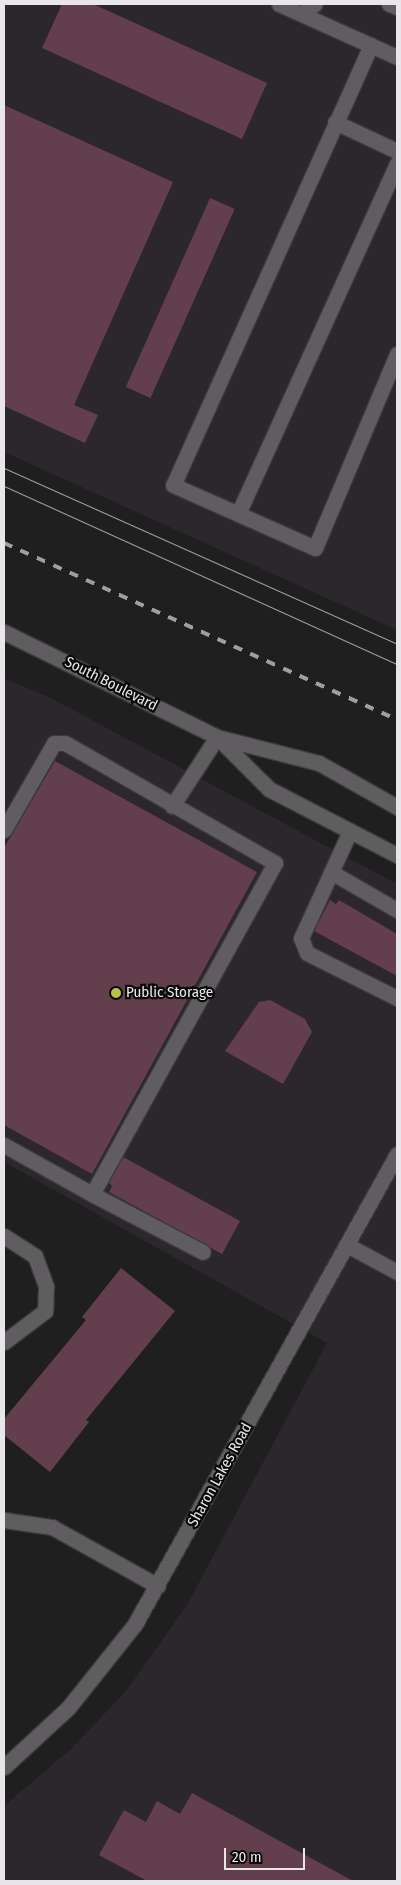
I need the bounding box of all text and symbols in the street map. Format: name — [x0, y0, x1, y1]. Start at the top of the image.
street label: South Boulevard — [62, 653, 160, 715]
place label: Public Storage — [126, 984, 213, 1002]
marker: Public Storage — [110, 987, 122, 999]
street label: Sharon Lakes Road — [184, 1420, 256, 1530]
scale bar — [226, 1838, 307, 1870]
text: 20 m — [232, 1848, 262, 1866]

